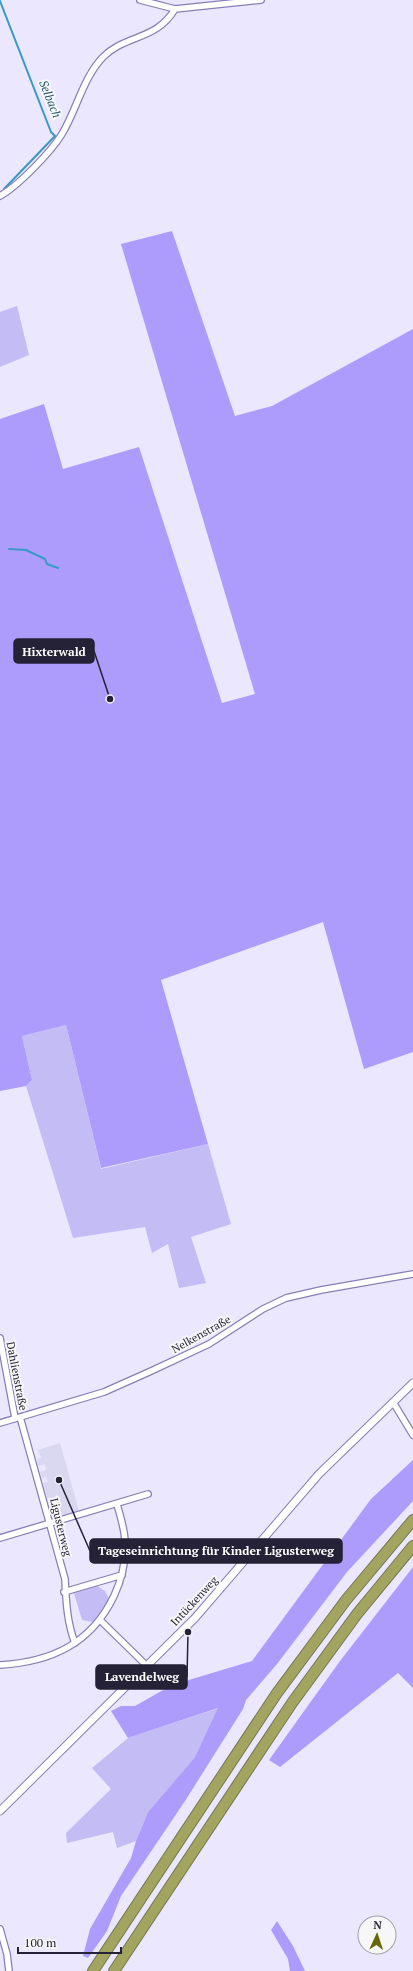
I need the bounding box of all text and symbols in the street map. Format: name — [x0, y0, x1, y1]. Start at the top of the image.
water label: Selbach — [36, 78, 65, 120]
callout: Hixterwald — [14, 639, 94, 663]
text: Hixterwald — [22, 644, 87, 659]
street label: Nelkenstraße — [169, 1312, 234, 1356]
street label: Dahlienstraße — [3, 1340, 31, 1412]
street label: Ligusterweg — [47, 1497, 75, 1558]
callout: Tageseinrichtung für Kinder Ligusterweg — [90, 1539, 342, 1563]
text: Tageseinrichtung für Kinder Ligusterweg — [98, 1543, 334, 1558]
street label: Intückenweg — [167, 1573, 221, 1629]
callout: Lavendelweg — [96, 1665, 187, 1689]
text: Lavendelweg — [105, 1669, 179, 1684]
north arrow — [357, 1915, 397, 1955]
text: N — [373, 1918, 383, 1932]
scale bar — [18, 1929, 121, 1955]
text: 100 m — [24, 1935, 57, 1950]

